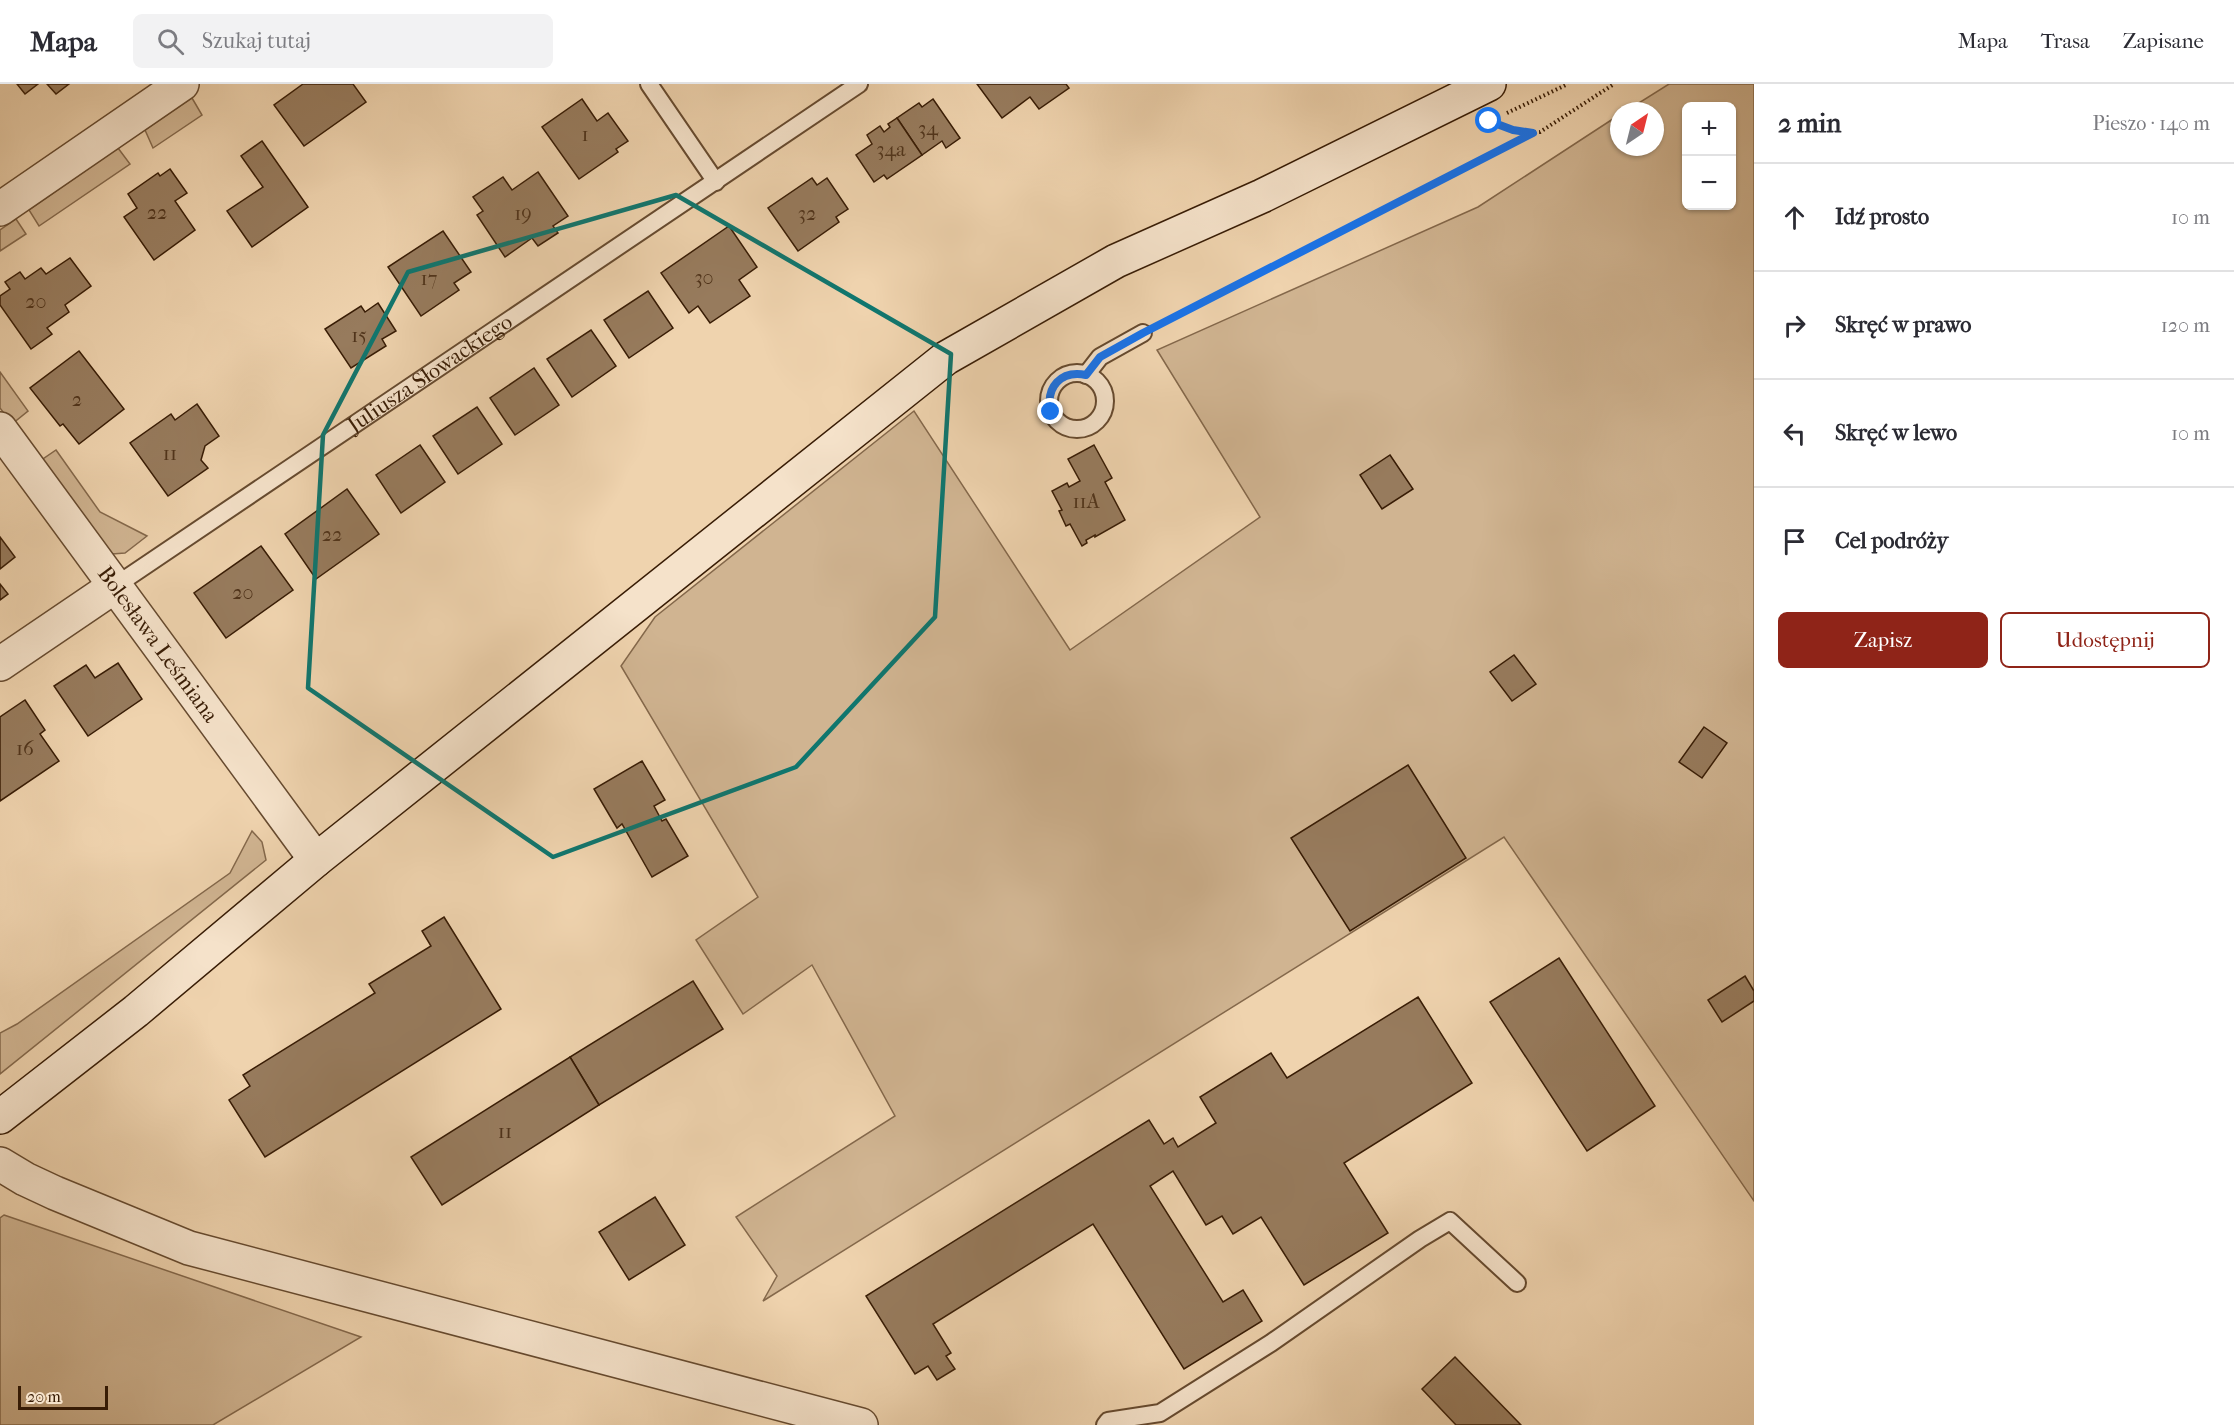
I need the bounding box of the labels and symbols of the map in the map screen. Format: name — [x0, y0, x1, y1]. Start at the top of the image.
north arrow — [1610, 102, 1664, 156]
route start — [1475, 107, 1501, 133]
house number: 34 — [918, 117, 939, 140]
house number: 1 — [581, 123, 589, 146]
house number: 34a — [876, 138, 906, 161]
house number: 22 — [147, 201, 167, 224]
house number: 19 — [514, 202, 532, 225]
house number: 32 — [798, 202, 816, 225]
house number: 30 — [694, 266, 714, 289]
house number: 17 — [421, 267, 438, 290]
house number: 20 — [25, 290, 47, 313]
street label: Juliusza Słowackiego — [341, 309, 517, 439]
house number: 15 — [351, 324, 367, 347]
house number: 2 — [72, 388, 82, 411]
route end — [1037, 398, 1063, 424]
house number: 11 — [163, 442, 177, 465]
house number: 11A — [1072, 490, 1101, 513]
house number: 22 — [322, 523, 342, 546]
street label: Bolesława Leśmiana — [92, 561, 224, 728]
house number: 20 — [232, 581, 254, 604]
house number: 16 — [16, 737, 34, 760]
house number: 11 — [498, 1120, 512, 1143]
scale bar — [18, 1383, 108, 1410]

